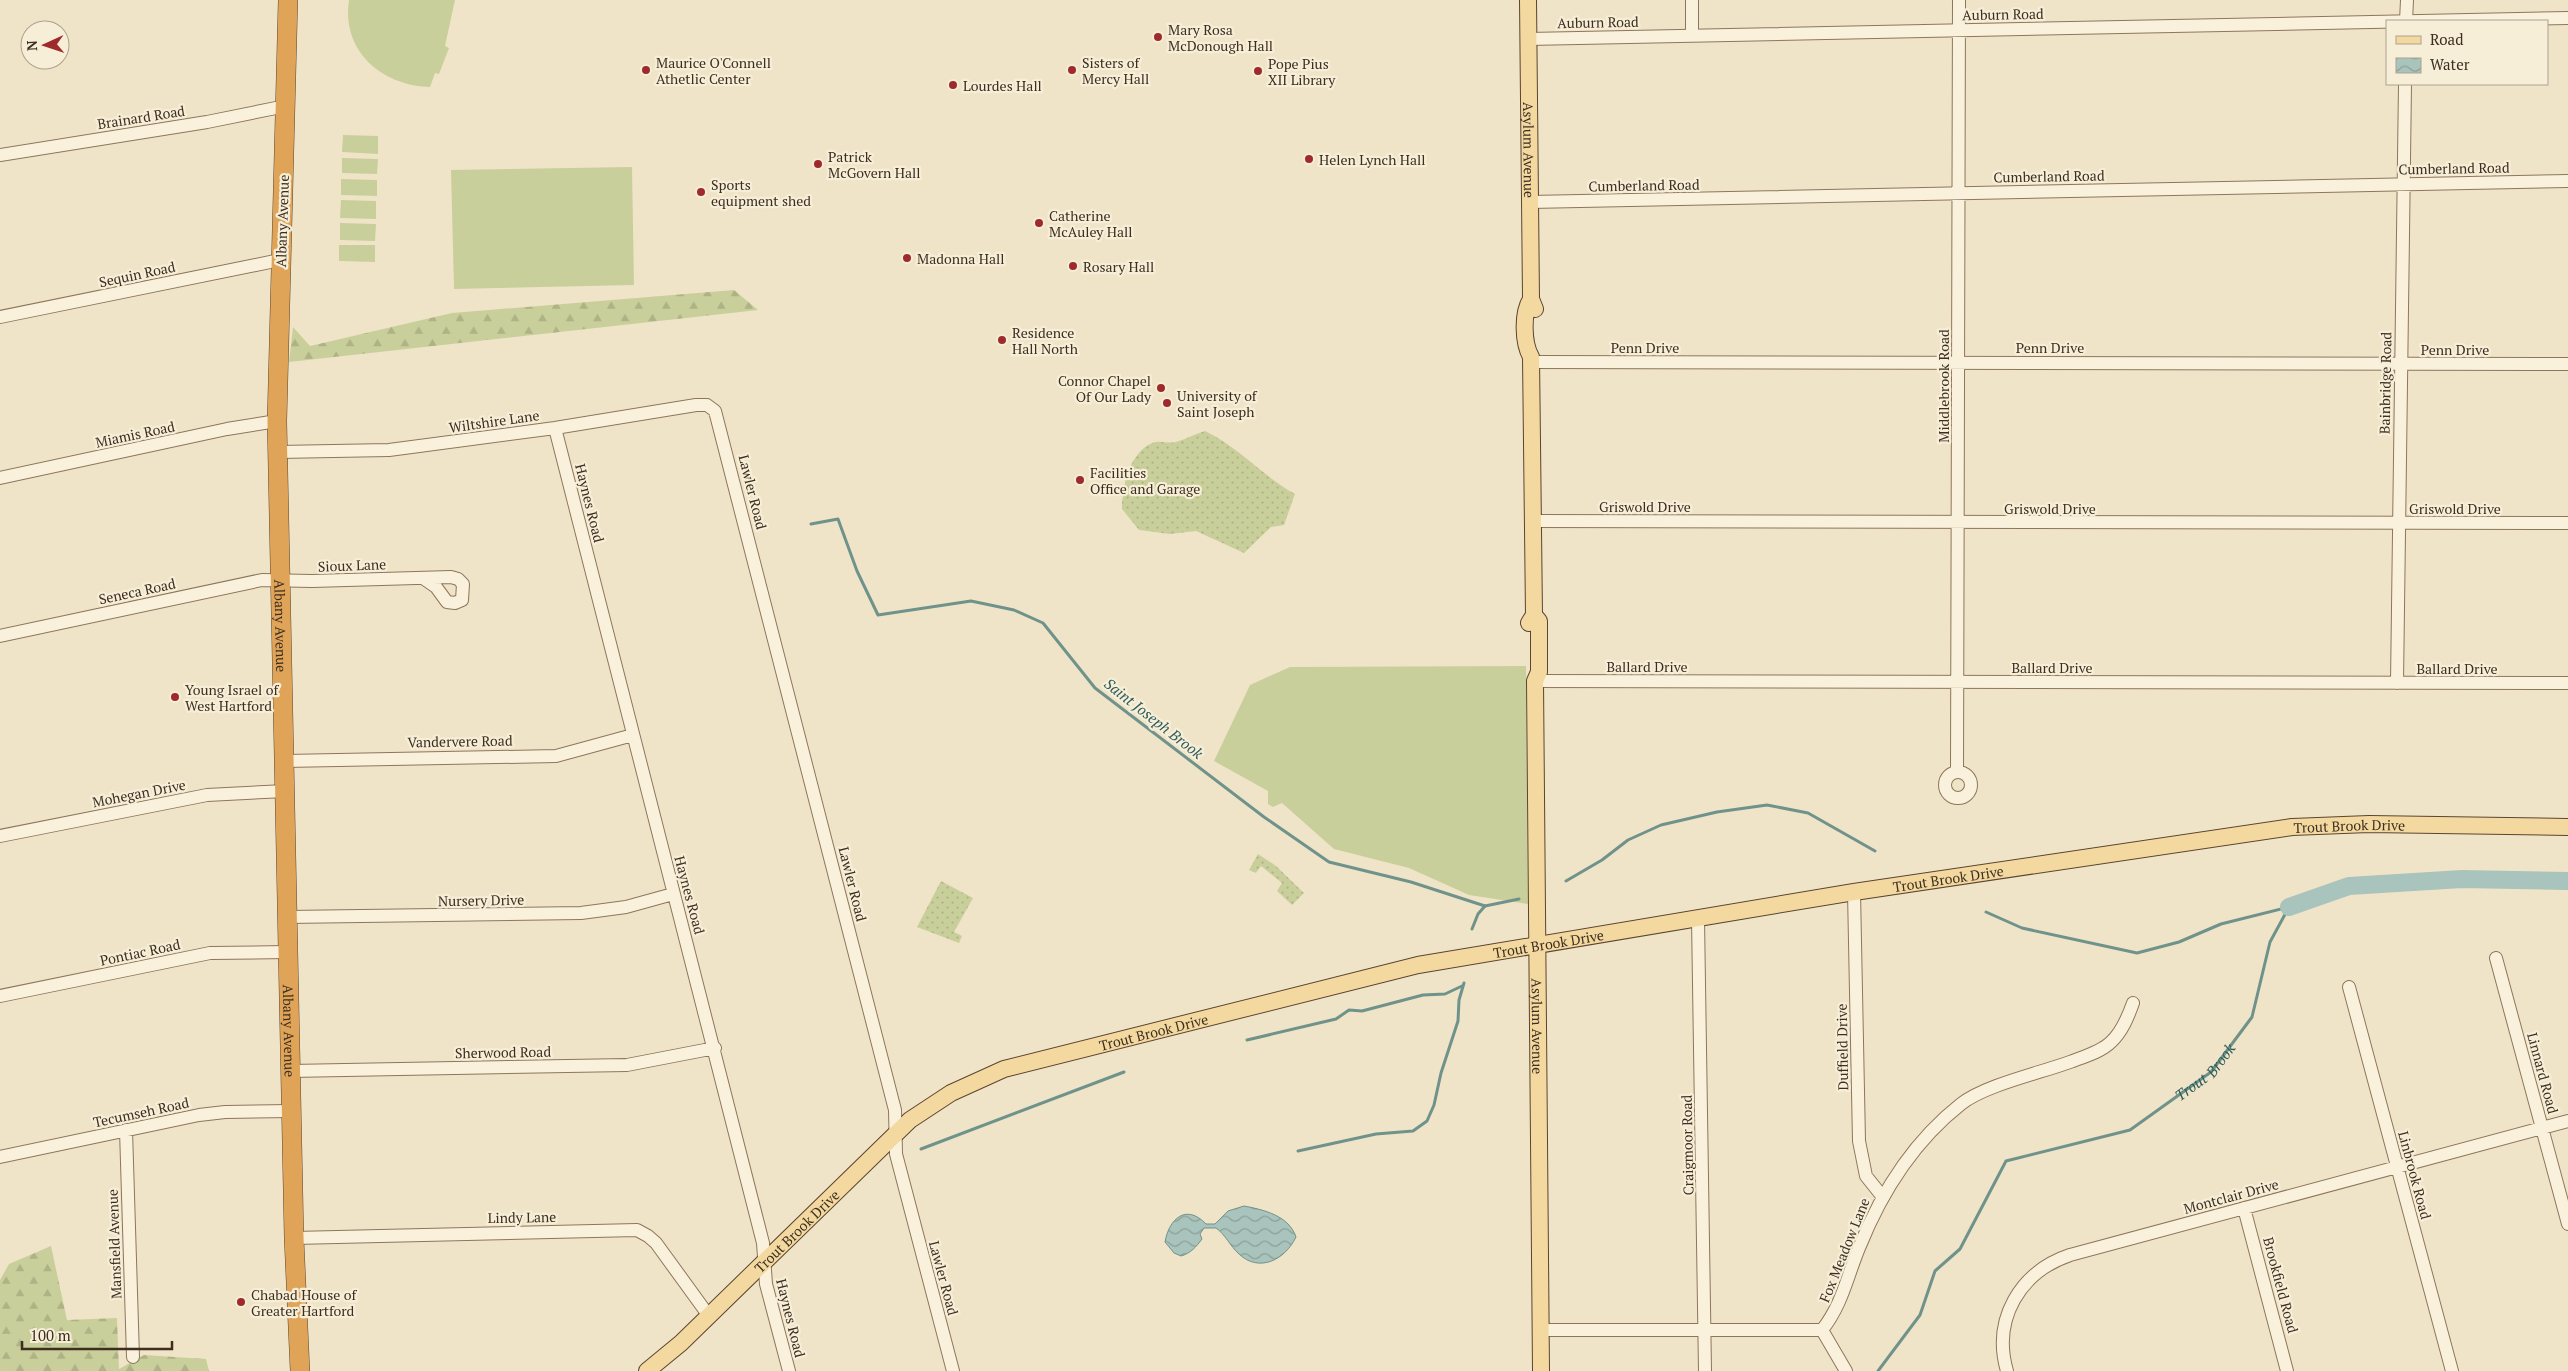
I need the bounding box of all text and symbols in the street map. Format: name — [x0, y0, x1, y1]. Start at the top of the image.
street label: Auburn Road — [1962, 4, 2044, 24]
street label: Auburn Road — [1557, 12, 1639, 32]
north arrow — [20, 20, 70, 70]
place label: Mary Rosa McDonough Hall — [1168, 20, 1273, 55]
legend — [2386, 20, 2548, 85]
text: Road — [2430, 29, 2463, 49]
marker: Mary Rosa McDonough Hall — [1152, 31, 1164, 43]
text: N — [22, 40, 41, 52]
place label: Maurice O'Connell Athetlic Center — [656, 53, 771, 88]
place label: Sisters of Mercy Hall — [1082, 53, 1149, 88]
place label: Pope Pius XII Library — [1268, 54, 1336, 89]
text: Water — [2430, 54, 2470, 74]
marker: Maurice O'Connell Athetlic Center — [640, 64, 652, 76]
marker: Sisters of Mercy Hall — [1066, 64, 1078, 76]
marker: Pope Pius XII Library — [1252, 65, 1264, 77]
place label: Lourdes Hall — [963, 76, 1042, 95]
marker: Lourdes Hall — [947, 79, 959, 91]
street label: Brainard Road — [96, 101, 186, 133]
street label: Asylum Avenue — [1520, 102, 1539, 198]
place label: Patrick McGovern Hall — [828, 147, 920, 182]
place label: Helen Lynch Hall — [1319, 150, 1425, 169]
marker: Helen Lynch Hall — [1303, 153, 1315, 165]
marker: Patrick McGovern Hall — [812, 158, 824, 170]
street label: Cumberland Road — [2398, 158, 2510, 178]
street label: Cumberland Road — [1993, 166, 2105, 186]
street label: Albany Avenue — [271, 174, 293, 268]
place label: Sports equipment shed — [711, 175, 811, 210]
street label: Cumberland Road — [1588, 175, 1700, 195]
marker: Sports equipment shed — [695, 186, 707, 198]
place label: Catherine McAuley Hall — [1049, 206, 1132, 241]
marker: Catherine McAuley Hall — [1033, 217, 1045, 229]
place label: Madonna Hall — [917, 249, 1005, 268]
marker: Madonna Hall — [901, 252, 913, 264]
street label: Sequin Road — [97, 257, 177, 291]
place label: Rosary Hall — [1083, 257, 1154, 276]
marker: Rosary Hall — [1067, 260, 1079, 272]
place label: Residence Hall North — [1012, 323, 1078, 358]
street label: Middlebrook Road — [1934, 329, 1953, 443]
street label: Bainbridge Road — [2375, 331, 2395, 434]
marker: Residence Hall North — [996, 334, 1008, 346]
street label: Penn Drive — [1611, 338, 1679, 357]
street label: Penn Drive — [2016, 338, 2084, 357]
street label: Penn Drive — [2421, 340, 2489, 359]
place label: Connor Chapel Of Our Lady — [1058, 371, 1152, 406]
marker: Connor Chapel Of Our Lady — [1155, 382, 1167, 394]
place label: University of Saint Joseph — [1177, 386, 1258, 421]
marker: University of Saint Joseph — [1161, 397, 1173, 409]
street label: Wiltshire Lane — [448, 405, 540, 437]
street label: Miamis Road — [94, 416, 177, 452]
street label: Lawler Road — [735, 453, 771, 531]
street label: Haynes Road — [571, 462, 609, 545]
place label: Facilities Office and Garage — [1090, 463, 1200, 498]
marker: Facilities Office and Garage — [1074, 474, 1086, 486]
street label: Griswold Drive — [1599, 497, 1691, 516]
street label: Griswold Drive — [2004, 499, 2096, 518]
street label: Griswold Drive — [2409, 499, 2501, 518]
street label: Sioux Lane — [318, 554, 386, 576]
street label: Seneca Road — [97, 574, 177, 608]
street label: Albany Avenue — [271, 579, 292, 672]
street label: Ballard Drive — [1606, 657, 1688, 676]
street label: Ballard Drive — [2011, 658, 2093, 677]
street label: Ballard Drive — [2416, 659, 2498, 678]
water label: Saint Joseph Brook — [1101, 673, 1208, 763]
place label: Young Israel of West Hartford — [185, 680, 279, 715]
marker: Young Israel of West Hartford — [169, 691, 181, 703]
street label: Vandervere Road — [407, 731, 513, 751]
street label: Mohegan Drive — [91, 775, 187, 811]
street label: Trout Brook Drive — [2293, 814, 2405, 836]
street label: Lawler Road — [835, 845, 871, 923]
street label: Haynes Road — [670, 854, 710, 937]
street label: Trout Brook Drive — [1891, 860, 2005, 896]
street label: Nursery Drive — [438, 890, 524, 910]
street label: Trout Brook Drive — [1492, 925, 1605, 962]
street label: Pontiac Road — [98, 934, 182, 970]
street label: Asylum Avenue — [1528, 978, 1548, 1074]
street label: Albany Avenue — [279, 984, 300, 1077]
street label: Duffield Drive — [1832, 1003, 1852, 1091]
street label: Trout Brook Drive — [1097, 1009, 1210, 1054]
street label: Linnard Road — [2523, 1030, 2563, 1116]
water label: Trout Brook — [2170, 1038, 2240, 1105]
street label: Sherwood Road — [455, 1042, 551, 1062]
street label: Tecumseh Road — [91, 1093, 191, 1131]
street label: Craigmoor Road — [1677, 1094, 1697, 1195]
street label: Linbrook Road — [2394, 1129, 2436, 1221]
street label: Montclair Drive — [2181, 1174, 2281, 1218]
street label: Trout Brook Drive — [750, 1185, 843, 1276]
street label: Mansfield Avenue — [103, 1189, 125, 1299]
street label: Fox Meadow Lane — [1814, 1195, 1874, 1305]
street label: Lindy Lane — [488, 1207, 556, 1227]
street label: Brookfield Road — [2259, 1235, 2303, 1335]
street label: Lawler Road — [925, 1239, 963, 1317]
street label: Haynes Road — [772, 1277, 810, 1360]
place label: Chabad House of Greater Hartford — [251, 1285, 357, 1320]
marker: Chabad House of Greater Hartford — [235, 1296, 247, 1308]
scale bar — [22, 1318, 172, 1350]
text: 100 m — [30, 1325, 71, 1345]

